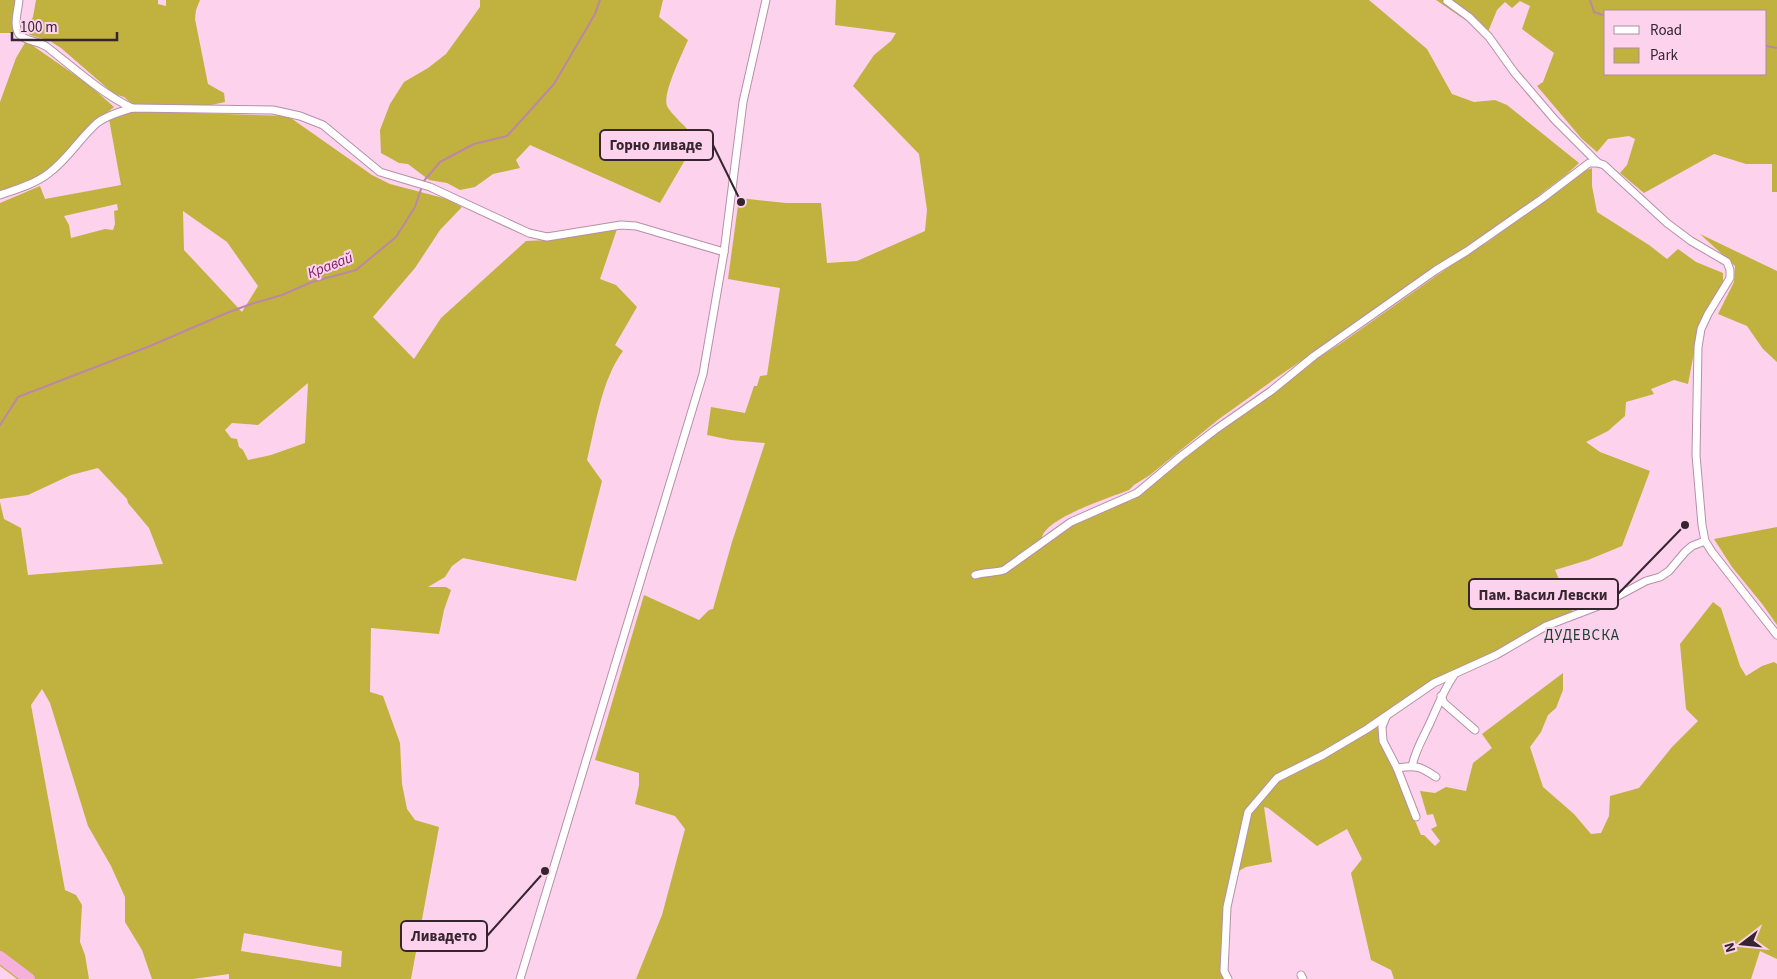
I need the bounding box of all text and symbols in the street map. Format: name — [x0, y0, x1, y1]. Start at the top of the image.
scale bar — [12, 10, 118, 42]
legend — [1604, 10, 1767, 75]
text: 100 m — [20, 17, 58, 38]
text: Road — [1650, 20, 1682, 41]
text: Park — [1650, 45, 1679, 66]
callout: Горно ливаде — [600, 130, 713, 160]
text: Горно ливаде — [609, 135, 703, 156]
water label: Кравай — [304, 247, 356, 284]
callout: Пам. Васил Левски — [1469, 579, 1618, 609]
text: Пам. Васил Левски — [1478, 585, 1608, 606]
district label: ДУДЕВСКА — [1544, 625, 1620, 646]
north arrow — [1717, 919, 1767, 969]
callout: Ливадето — [401, 921, 487, 951]
text: Ливадето — [410, 926, 477, 947]
text: N — [1720, 940, 1741, 955]

